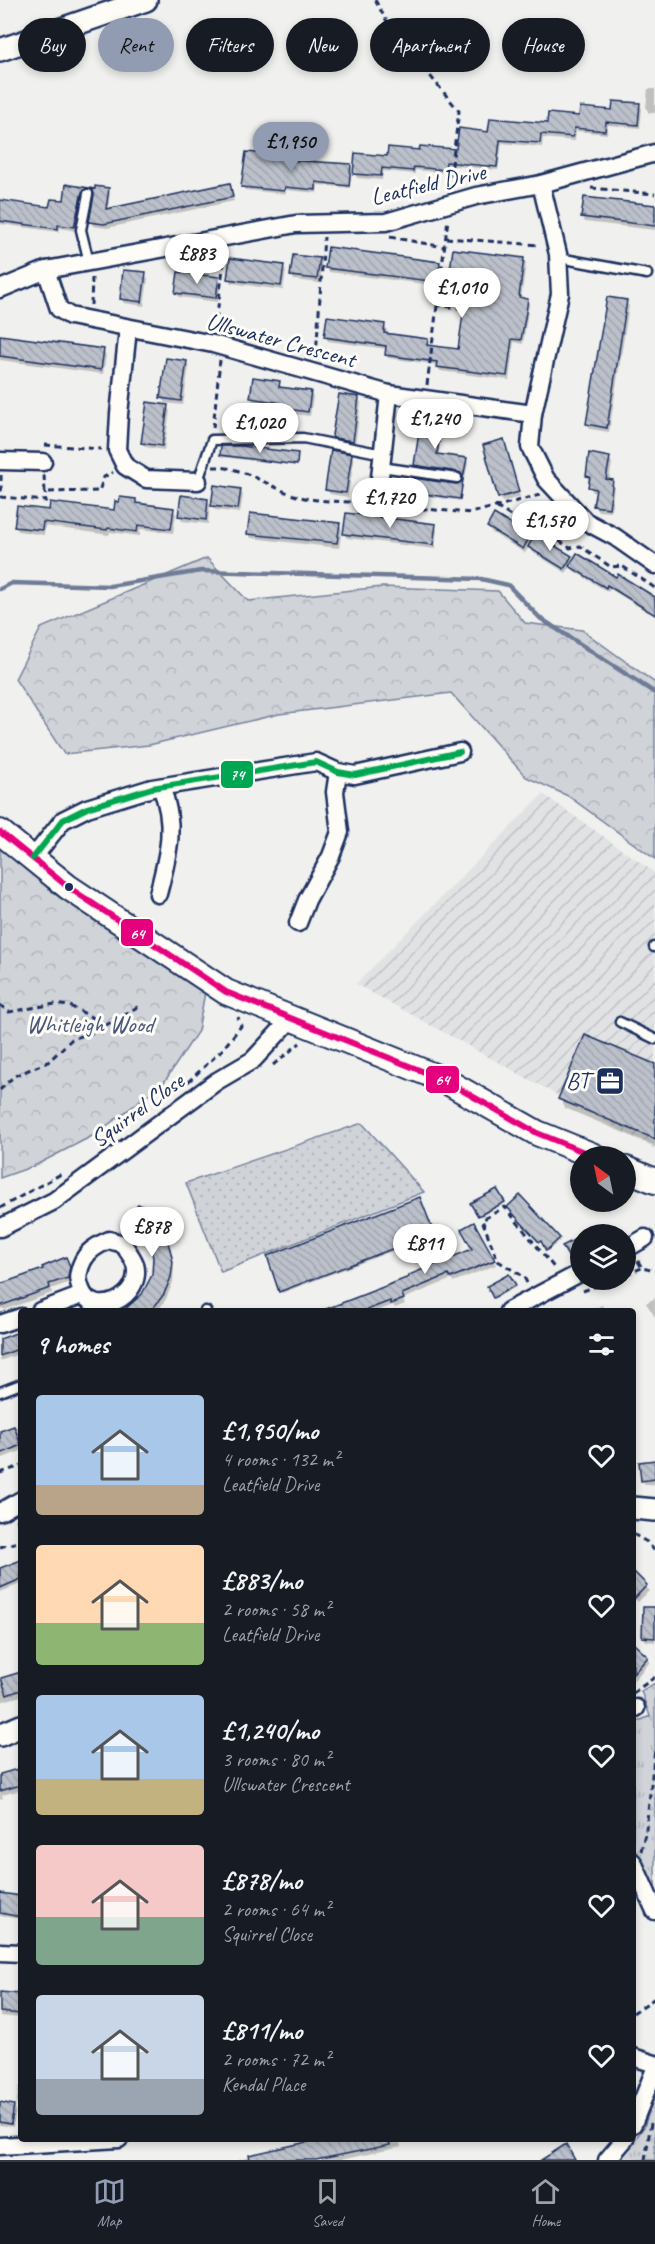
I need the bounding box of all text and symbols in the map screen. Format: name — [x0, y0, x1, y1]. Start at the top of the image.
chip: Buy — [18, 18, 86, 72]
chip: Rent — [98, 18, 174, 72]
chip: Filters — [186, 18, 274, 72]
chip: New — [286, 18, 358, 72]
chip: Apartment — [370, 18, 490, 72]
chip: House — [502, 18, 585, 72]
pin: £1,950 — [242, 122, 340, 173]
text: £1,950 — [267, 129, 315, 154]
street label: Leatfield Drive — [368, 156, 490, 212]
pin: £883 — [161, 234, 233, 285]
text: £883 — [179, 241, 215, 266]
pin: £1,010 — [413, 268, 511, 319]
text: £1,010 — [438, 275, 486, 300]
street label: Ullswater Crescent — [203, 306, 361, 375]
pin: £1,240 — [386, 399, 484, 450]
pin: £1,020 — [211, 403, 309, 454]
text: £1,240 — [411, 406, 459, 431]
text: £1,020 — [236, 410, 284, 435]
pin: £1,720 — [341, 478, 439, 529]
text: £1,720 — [366, 485, 414, 510]
pin: £1,570 — [501, 501, 599, 552]
text: £1,570 — [526, 508, 574, 533]
line badge: 74 — [220, 760, 254, 789]
text: 74 — [230, 765, 246, 785]
unlabelled marker — [63, 881, 75, 893]
line badge: 64 — [120, 918, 154, 947]
text: 64 — [130, 924, 146, 944]
park label: Whitleigh Wood — [27, 1009, 157, 1039]
street label: Squirrel Close — [84, 1065, 191, 1154]
line badge: 64 — [425, 1065, 460, 1094]
office icon: BT — [594, 1065, 626, 1097]
place label: BT — [566, 1066, 595, 1096]
text: 64 — [435, 1070, 451, 1090]
north arrow — [570, 1146, 636, 1212]
map controls — [570, 1146, 636, 1290]
pin: £878 — [116, 1207, 188, 1258]
text: £878 — [134, 1214, 170, 1239]
pin: £811 — [389, 1224, 461, 1275]
button: layers — [570, 1224, 636, 1290]
text: £811 — [407, 1231, 443, 1256]
text: 9 homes — [36, 1328, 109, 1361]
icon: filters — [585, 1328, 618, 1361]
text: £1,950/mo — [222, 1414, 318, 1447]
icon: home — [84, 1419, 156, 1491]
icon: heart — [585, 1439, 618, 1472]
text: 4 rooms · 132 m² — [222, 1447, 339, 1472]
text: Leatfield Drive — [222, 1472, 319, 1497]
text: £883/mo — [222, 1564, 302, 1597]
icon: home — [84, 1569, 156, 1641]
icon: heart — [585, 1589, 618, 1622]
text: 2 rooms · 58 m² — [222, 1597, 330, 1622]
text: Leatfield Drive — [222, 1622, 319, 1647]
text: £1,240/mo — [222, 1714, 319, 1747]
icon: home — [84, 1719, 156, 1791]
icon: heart — [585, 1739, 618, 1772]
text: 3 rooms · 80 m² — [222, 1747, 330, 1772]
text: Ullswater Crescent — [222, 1772, 350, 1797]
text: £878/mo — [222, 1864, 302, 1897]
icon: home — [84, 1869, 156, 1941]
icon: heart — [585, 1889, 618, 1922]
text: 2 rooms · 64 m² — [222, 1897, 330, 1922]
text: Squirrel Close — [222, 1922, 312, 1947]
text: £811/mo — [222, 2014, 302, 2047]
icon: home — [84, 2019, 156, 2091]
icon: heart — [585, 2039, 618, 2072]
text: 2 rooms · 72 m² — [222, 2047, 330, 2072]
text: Kendal Place — [222, 2072, 305, 2097]
tab: Map — [93, 2175, 126, 2231]
tab: Saved — [311, 2175, 344, 2231]
tab: Home — [529, 2175, 562, 2231]

